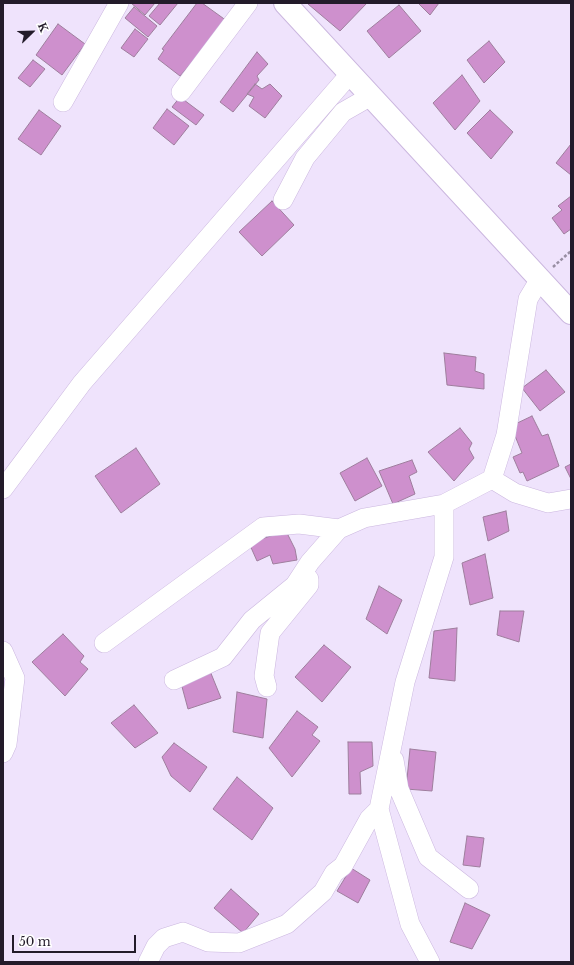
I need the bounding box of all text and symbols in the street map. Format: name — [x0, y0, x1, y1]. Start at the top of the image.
north arrow — [12, 12, 52, 52]
text: K — [35, 20, 51, 34]
scale bar — [14, 927, 138, 953]
text: 50 m — [19, 934, 51, 949]

